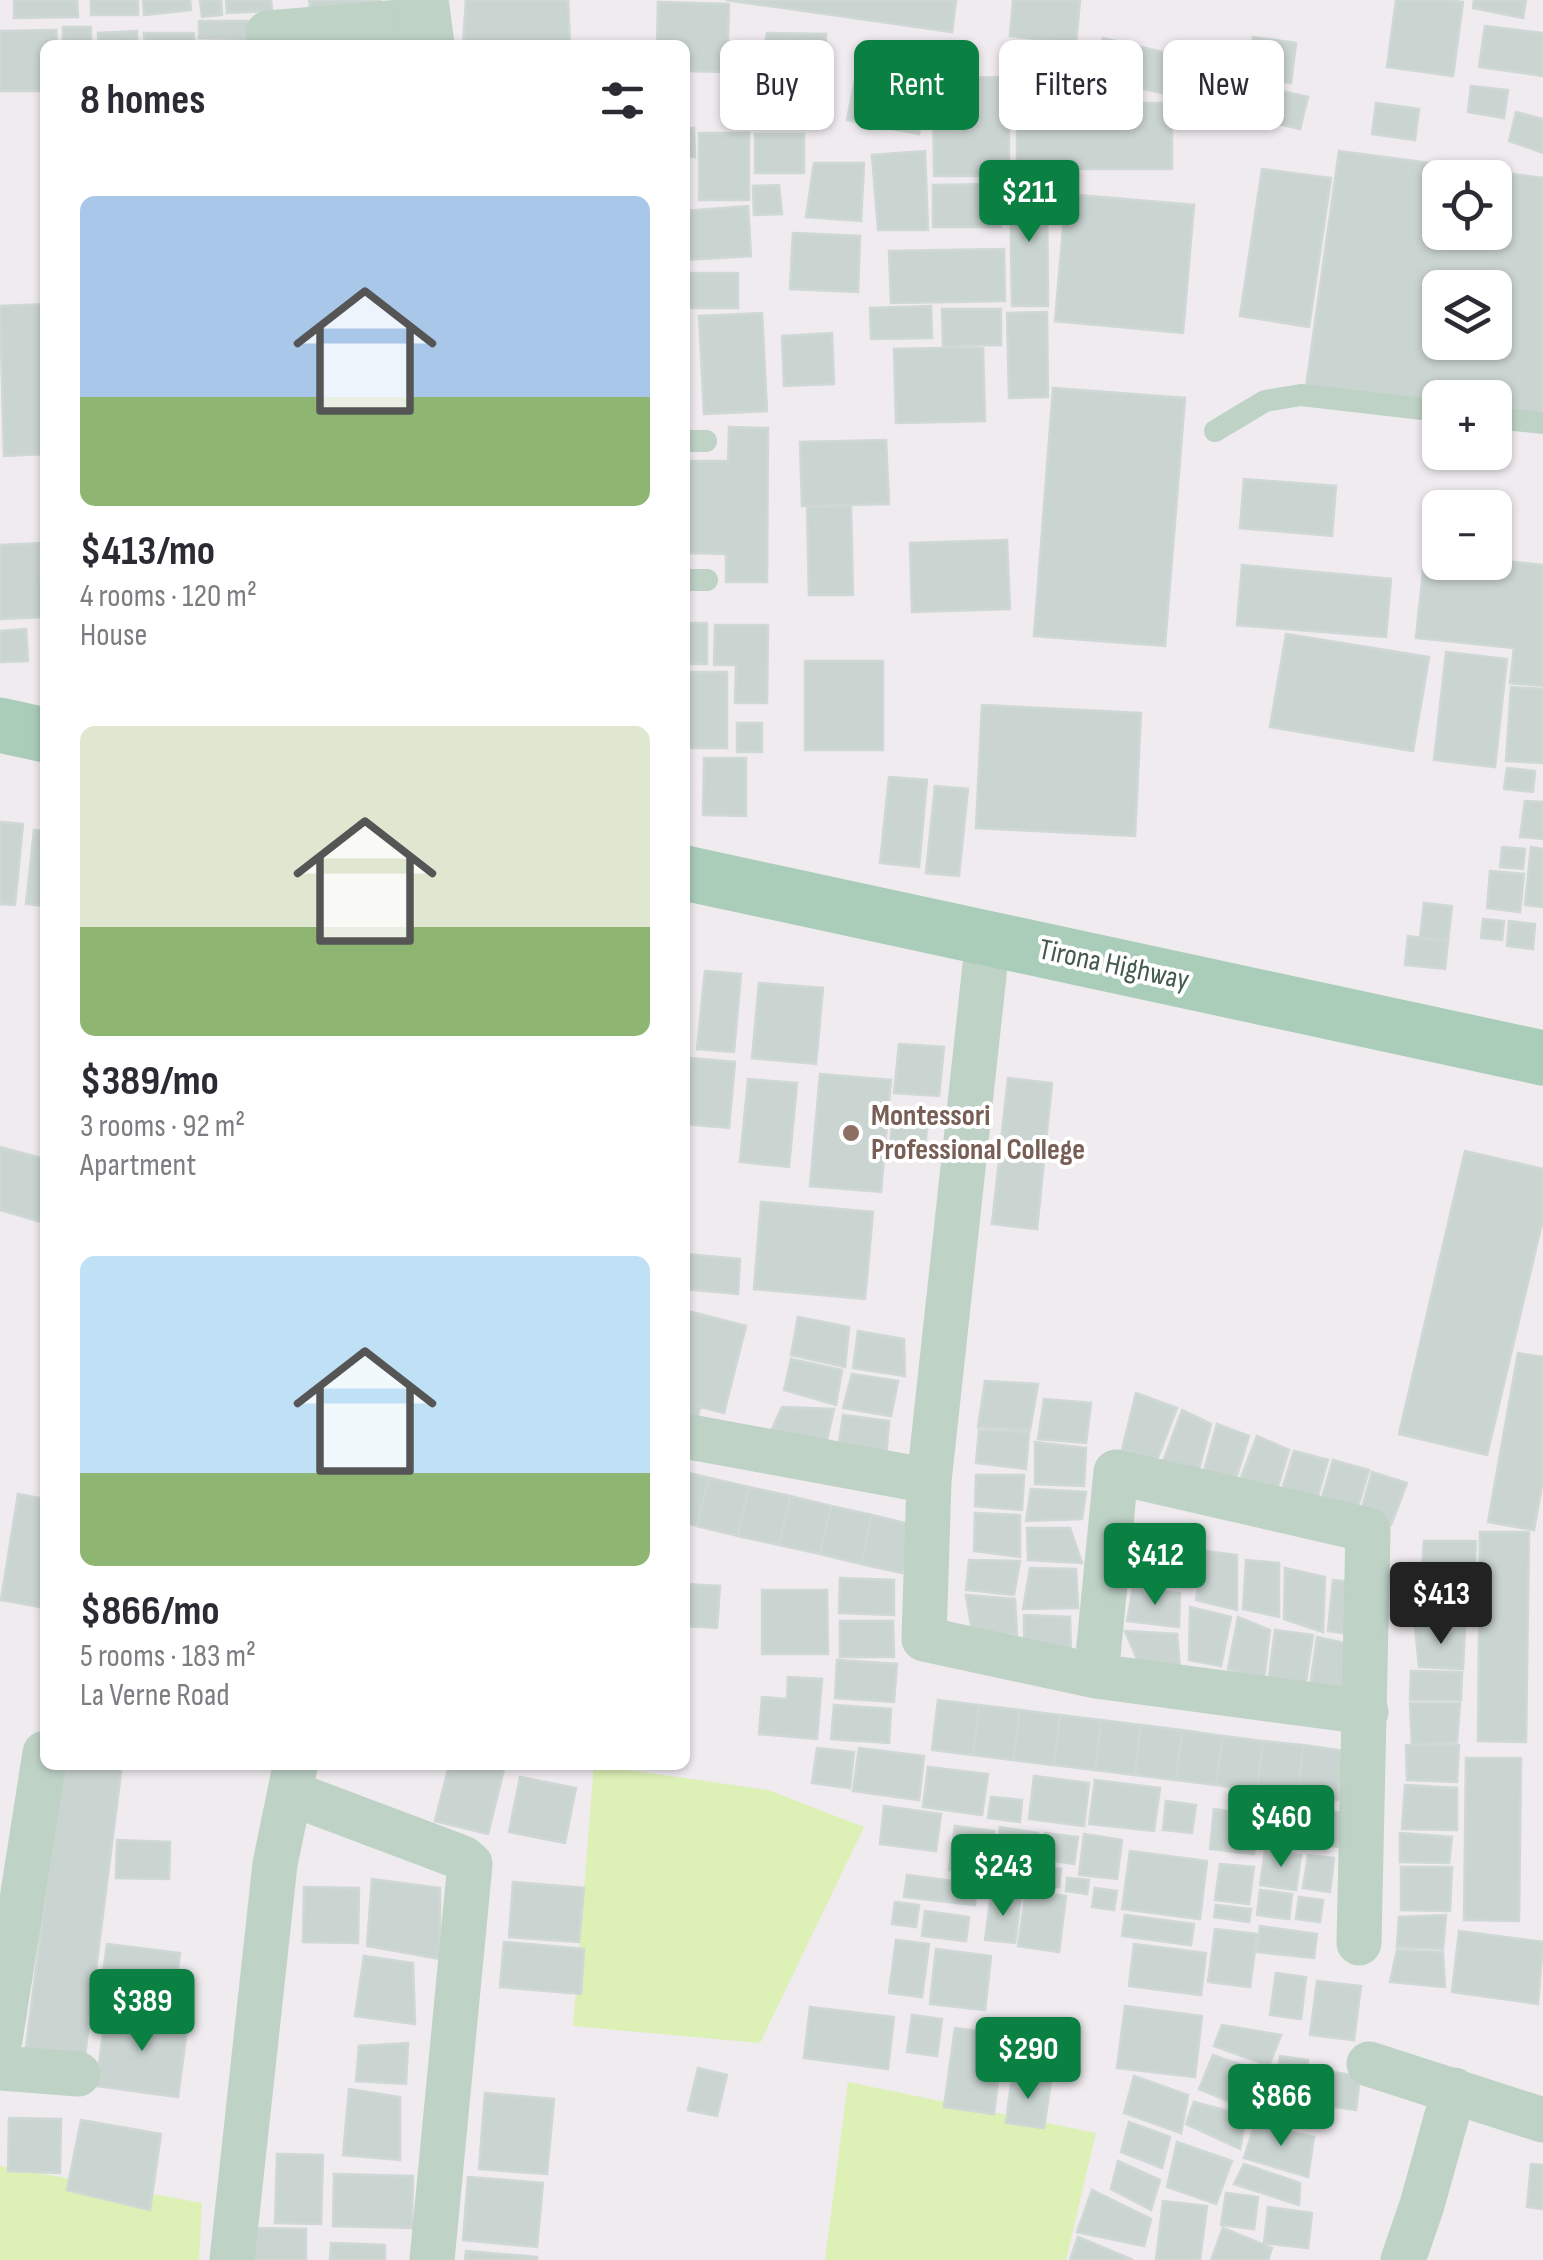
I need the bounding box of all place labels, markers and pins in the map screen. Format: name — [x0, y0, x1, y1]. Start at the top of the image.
pin: $211 — [970, 160, 1088, 245]
place label: Montessori Professional College — [871, 1098, 1085, 1168]
marker: Montessori Professional College — [840, 1122, 862, 1144]
pin: $412 — [1096, 1523, 1214, 1608]
pin: $413 — [1382, 1562, 1500, 1647]
pin: $460 — [1222, 1785, 1340, 1870]
pin: $243 — [944, 1834, 1062, 1919]
pin: $389 — [83, 1969, 201, 2054]
pin: $290 — [969, 2017, 1087, 2102]
pin: $866 — [1222, 2064, 1340, 2149]

